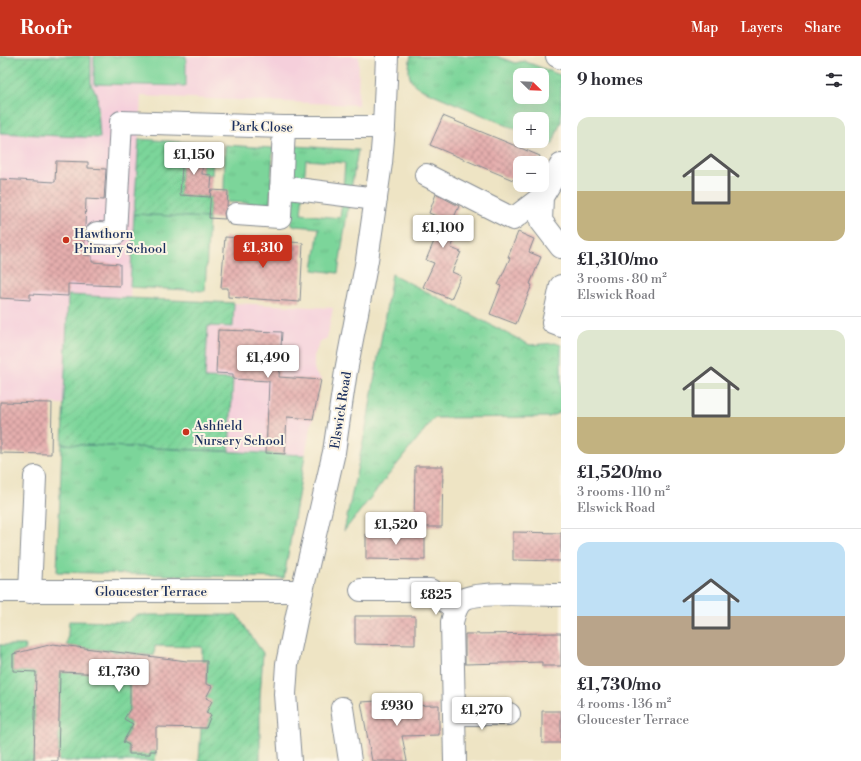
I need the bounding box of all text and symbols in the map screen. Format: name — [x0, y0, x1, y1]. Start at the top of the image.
text: Roofr — [20, 16, 72, 40]
text: Map — [691, 19, 718, 37]
text: Layers — [740, 19, 783, 37]
text: Share — [805, 19, 841, 37]
north arrow — [513, 68, 549, 104]
map controls — [513, 68, 549, 192]
text: 9 homes — [577, 69, 643, 91]
icon: filters — [823, 69, 845, 91]
button: + — [513, 112, 549, 148]
street label: Park Close — [231, 118, 294, 136]
pin: £1,150 — [161, 142, 227, 176]
icon: home — [675, 143, 747, 215]
text: £1,150 — [173, 147, 215, 163]
button: − — [513, 156, 549, 192]
pin: £1,100 — [410, 215, 476, 249]
text: £1,100 — [422, 220, 464, 236]
place label: Hawthorn Primary School — [74, 226, 166, 257]
marker: Hawthorn Primary School — [61, 235, 71, 245]
pin: £1,310 — [230, 235, 296, 269]
text: £1,310 — [243, 240, 283, 256]
text: £1,310/mo — [577, 249, 659, 271]
text: 3 rooms · 80 m² — [577, 271, 667, 287]
text: Elswick Road — [577, 287, 655, 303]
pin: £1,490 — [235, 345, 301, 379]
text: £1,490 — [246, 350, 290, 366]
icon: home — [675, 356, 747, 428]
street label: Elswick Road — [327, 370, 355, 450]
place label: Ashfield Nursery School — [193, 418, 284, 449]
marker: Ashfield Nursery School — [181, 427, 191, 437]
text: £1,520/mo — [577, 462, 662, 484]
text: 3 rooms · 110 m² — [577, 484, 670, 500]
text: Elswick Road — [577, 500, 655, 516]
pin: £1,520 — [363, 512, 429, 546]
text: £1,520 — [374, 517, 418, 533]
icon: home — [675, 568, 747, 640]
pin: £825 — [412, 582, 460, 616]
street label: Gloucester Terrace — [95, 584, 207, 600]
text: £825 — [420, 587, 452, 603]
pin: £1,730 — [86, 659, 152, 693]
text: £1,730 — [98, 664, 140, 680]
text: £1,730/mo — [577, 674, 661, 696]
pin: £930 — [373, 693, 421, 727]
text: 4 rooms · 136 m² — [577, 696, 671, 712]
pin: £1,270 — [449, 697, 515, 731]
text: £930 — [381, 698, 413, 714]
text: £1,270 — [461, 702, 503, 718]
text: Gloucester Terrace — [577, 712, 689, 728]

